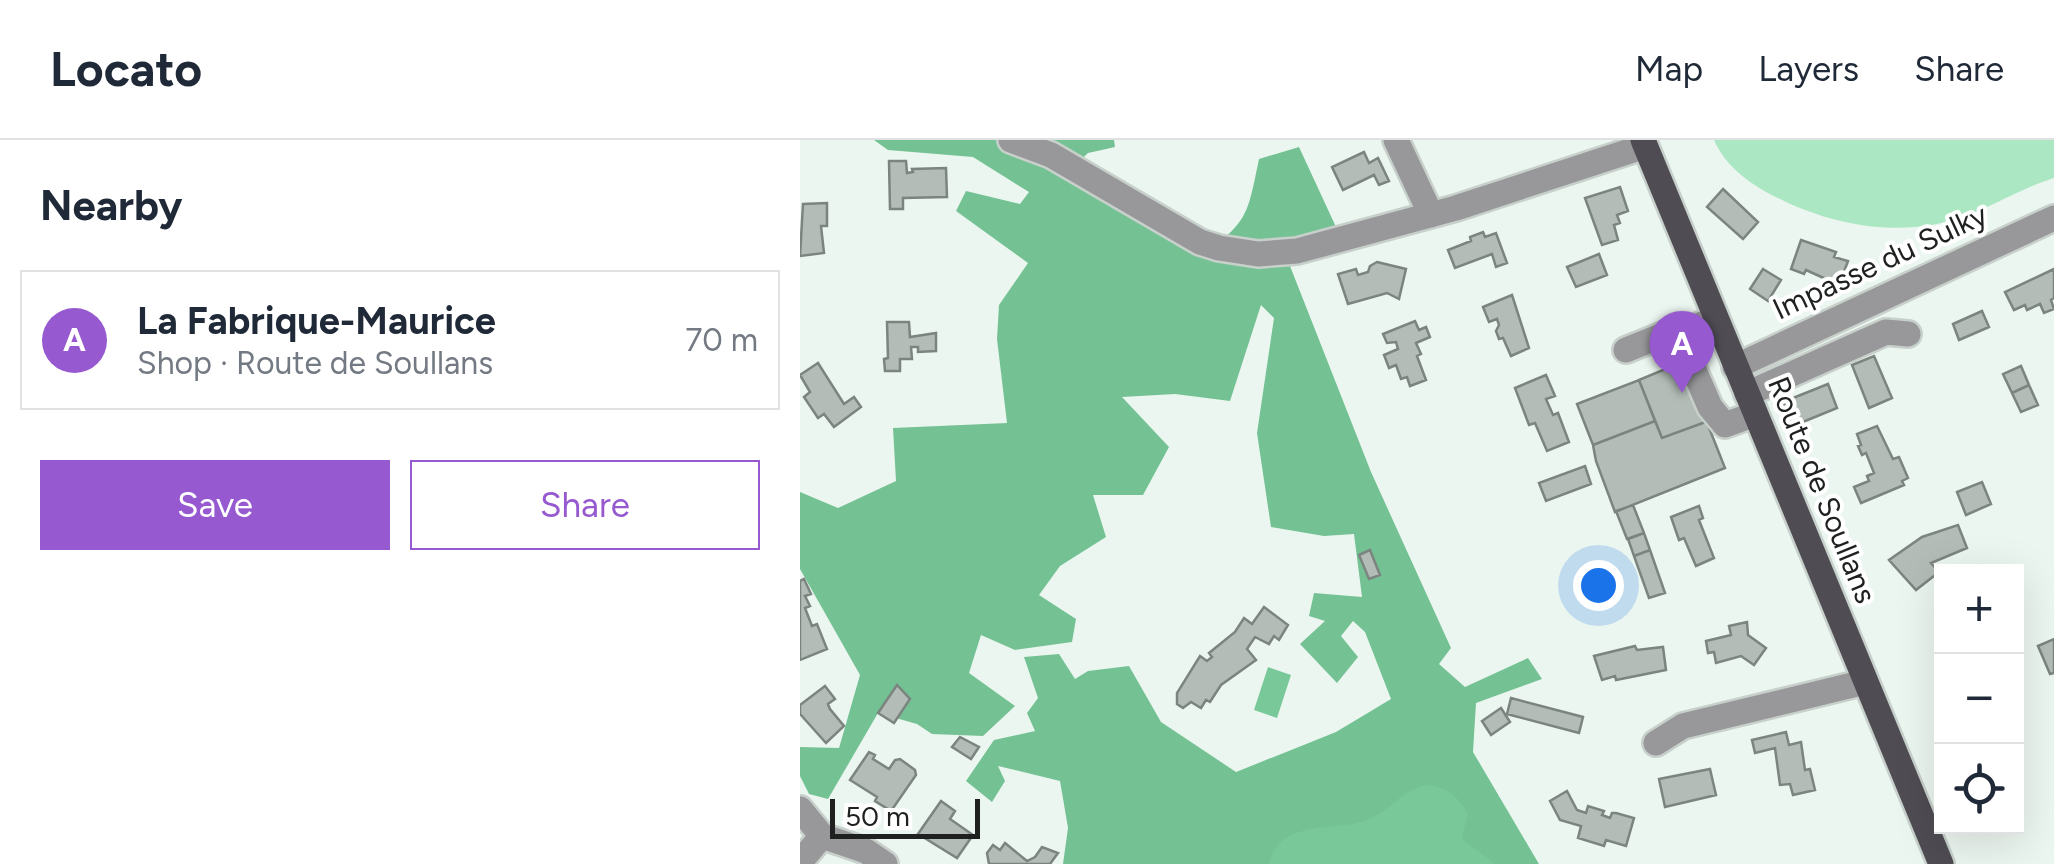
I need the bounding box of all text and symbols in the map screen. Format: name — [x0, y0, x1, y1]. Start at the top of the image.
text: Locato — [50, 40, 202, 98]
text: Map — [1635, 48, 1703, 90]
text: Layers — [1758, 48, 1859, 90]
text: Share — [1914, 48, 2004, 90]
text: Nearby — [40, 180, 182, 231]
street label: Impasse du Sulky — [1767, 196, 1993, 327]
text: La Fabrique-Maurice — [137, 298, 496, 344]
pin: A — [1650, 310, 1714, 393]
text: A — [63, 321, 86, 359]
text: 70 m — [685, 321, 758, 359]
text: Shop · Route de Soullans — [137, 344, 493, 382]
street label: Route de Soullans — [1760, 371, 1885, 609]
button: Save — [40, 460, 390, 550]
button: Share — [410, 460, 760, 550]
your location — [1573, 560, 1624, 611]
map controls — [1934, 564, 2024, 834]
button: + — [1934, 564, 2024, 654]
button: − — [1934, 654, 2024, 744]
button: locate — [1934, 744, 2024, 834]
scale bar — [830, 794, 980, 838]
text: 50 m — [845, 799, 910, 833]

